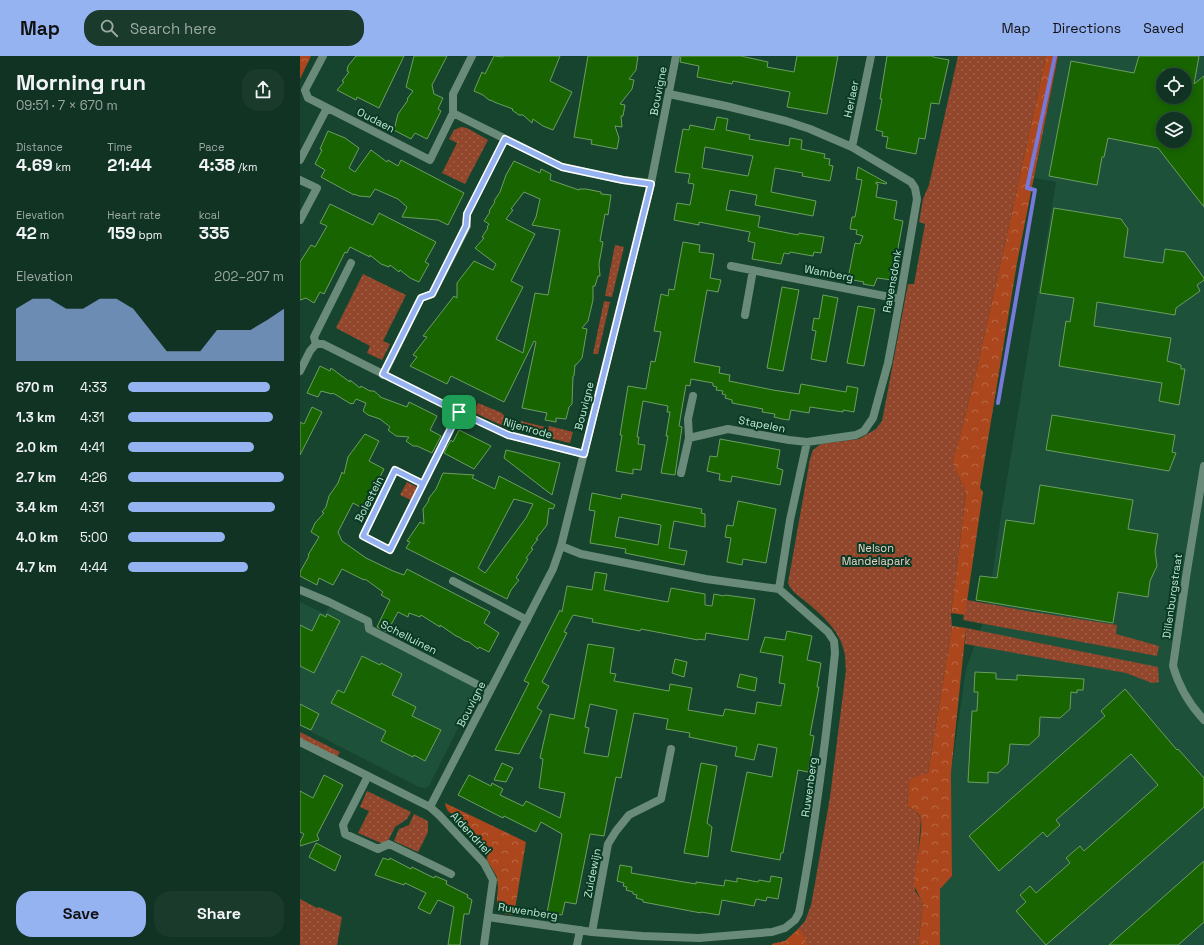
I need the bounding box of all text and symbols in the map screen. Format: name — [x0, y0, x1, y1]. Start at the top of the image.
search box — [84, 10, 364, 46]
text: Map — [20, 16, 60, 41]
icon: search — [98, 17, 120, 39]
text: Search here — [130, 19, 216, 38]
text: Map — [1001, 19, 1031, 37]
text: Directions — [1053, 19, 1121, 37]
text: Saved — [1143, 19, 1184, 37]
street label: Bouvigne — [646, 65, 670, 117]
text: Morning run — [16, 68, 146, 96]
map controls — [1156, 68, 1192, 148]
button: locate — [1156, 68, 1192, 104]
button: share — [242, 69, 284, 111]
street label: Herlaer — [840, 79, 862, 119]
text: 09:51 · 7 × 670 m — [16, 97, 118, 114]
street label: Oudaen — [355, 105, 397, 135]
button: layers — [1156, 112, 1192, 148]
text: Distance — [16, 140, 63, 154]
text: Time — [107, 140, 132, 154]
text: Pace — [199, 140, 224, 154]
text: 4.69 — [16, 154, 53, 176]
text: 21:44 — [107, 154, 152, 176]
text: 4:38 — [199, 154, 235, 176]
text: km — [53, 160, 71, 174]
text: /km — [235, 160, 257, 174]
text: Elevation — [16, 208, 64, 222]
text: Heart rate — [107, 208, 161, 222]
text: kcal — [199, 208, 220, 222]
text: 42 — [16, 222, 37, 244]
text: 159 — [107, 222, 136, 244]
text: 335 — [199, 222, 230, 244]
text: m — [37, 228, 49, 242]
text: bpm — [136, 228, 162, 242]
street label: Ravensdonk — [880, 248, 904, 314]
street label: Wamberg — [803, 261, 855, 285]
text: Elevation — [16, 268, 73, 285]
text: 202–207 m — [214, 268, 284, 285]
text: 670 m — [16, 379, 54, 396]
text: 4:33 — [80, 379, 107, 396]
street label: Bouvigne — [571, 380, 597, 432]
pin — [442, 395, 476, 429]
icon: arrive — [448, 401, 470, 423]
text: 1.3 km — [16, 409, 55, 426]
text: 4:31 — [80, 409, 105, 426]
street label: Stapelen — [737, 413, 787, 435]
street label: Nijenrode — [502, 414, 554, 442]
text: 2.0 km — [16, 439, 58, 456]
text: 4:41 — [80, 439, 105, 456]
text: 2.7 km — [16, 469, 56, 486]
text: 4:26 — [80, 469, 107, 486]
street label: Bolestein — [351, 474, 387, 524]
text: 3.4 km — [16, 499, 58, 516]
text: 4:31 — [80, 499, 105, 516]
text: 4.0 km — [16, 529, 58, 546]
text: 5:00 — [80, 529, 108, 546]
park label: Nelson Mandelapark — [842, 541, 910, 568]
street label: Dillenburgstraat — [1159, 553, 1185, 639]
text: 4.7 km — [16, 559, 57, 576]
text: 4:44 — [80, 559, 108, 576]
street label: Schelluinen — [378, 617, 440, 657]
street label: Bouvigne — [453, 679, 489, 729]
street label: Ruwenberg — [798, 756, 820, 818]
street label: Aldendriel — [448, 809, 494, 857]
street label: Zuidewijn — [580, 847, 604, 899]
button: Save — [16, 891, 146, 937]
button: Share — [154, 891, 284, 937]
street label: Ruwenberg — [497, 899, 559, 923]

